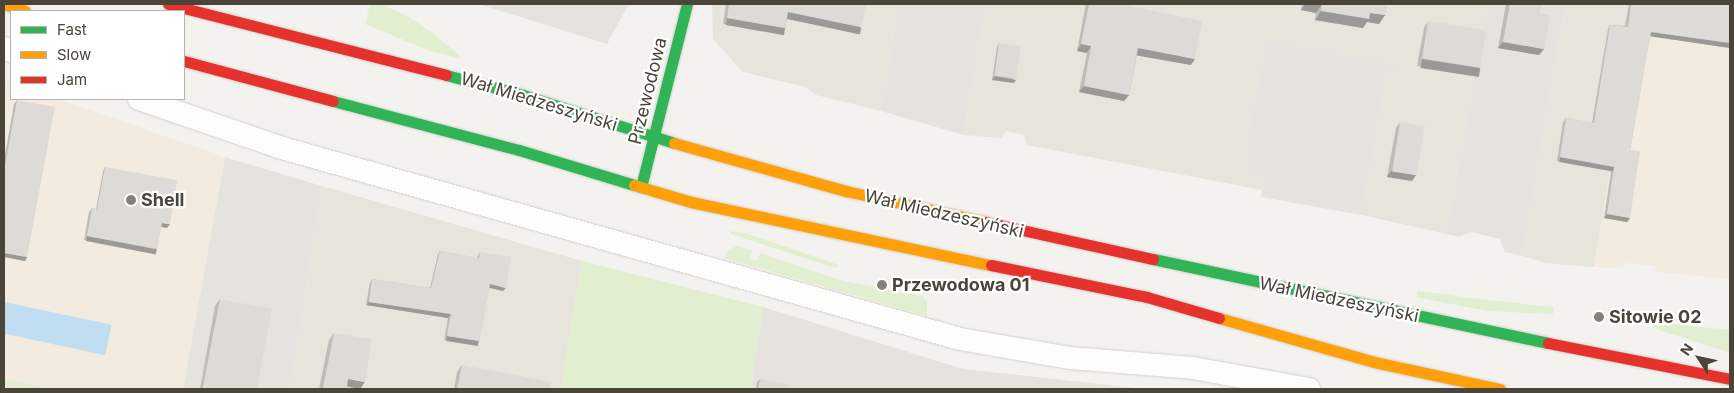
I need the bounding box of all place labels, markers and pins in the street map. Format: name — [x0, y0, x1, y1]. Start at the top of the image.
place label: Shell — [141, 189, 184, 211]
marker: Shell — [125, 194, 137, 206]
place label: Przewodowa 01 — [892, 274, 1030, 296]
marker: Przewodowa 01 — [876, 279, 888, 291]
place label: Sitowie 02 — [1609, 306, 1702, 328]
marker: Sitowie 02 — [1593, 311, 1605, 323]

